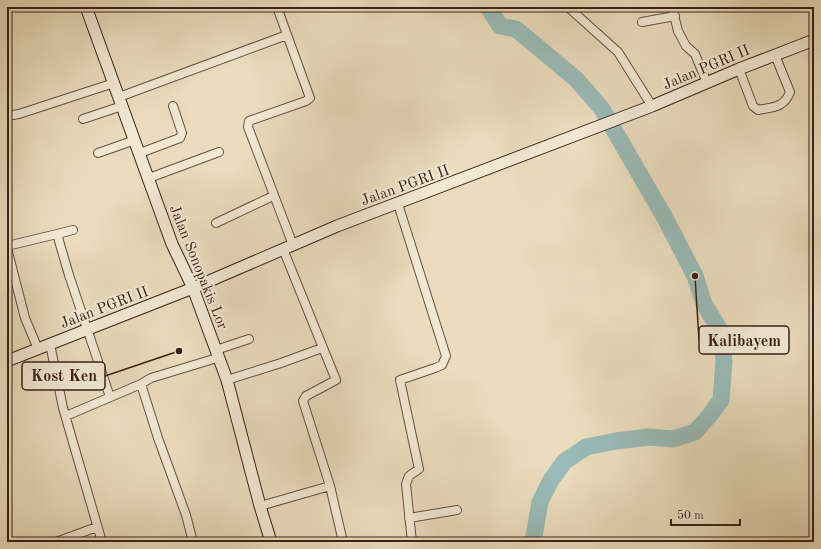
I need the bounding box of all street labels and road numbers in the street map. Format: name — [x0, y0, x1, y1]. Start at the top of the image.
street label: Jalan PGRI II — [661, 43, 752, 93]
street label: Jalan PGRI II — [359, 163, 452, 209]
street label: Jalan Sonopakis Lor — [166, 203, 229, 332]
street label: Jalan PGRI II — [58, 285, 151, 332]

